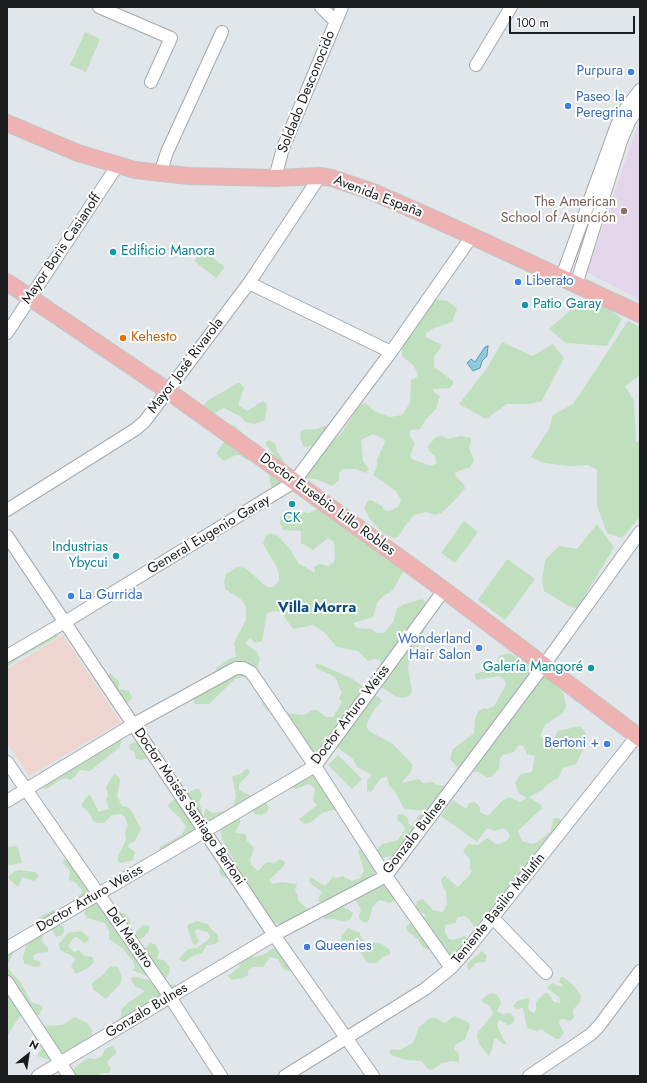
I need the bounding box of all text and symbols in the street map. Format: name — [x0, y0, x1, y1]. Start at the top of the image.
scale bar — [511, 8, 637, 34]
text: 100 m — [516, 14, 549, 32]
street label: Soldado Desconocido — [275, 28, 339, 156]
place label: Purpura — [577, 64, 623, 80]
marker: Purpura — [626, 67, 636, 77]
place label: Paseo la Peregrina — [576, 90, 633, 122]
marker: Paseo la Peregrina — [563, 101, 573, 111]
street label: Avenida España — [331, 172, 425, 222]
street label: Mayor Boris Casianoff — [19, 191, 105, 307]
place label: The American School of Asunción — [501, 195, 616, 228]
marker: The American School of Asunción — [619, 206, 629, 216]
place label: Edificio Manora — [121, 244, 215, 260]
marker: Edificio Manora — [108, 247, 118, 257]
place label: Liberato — [526, 274, 574, 290]
marker: Liberato — [513, 277, 523, 287]
place label: Patio Garay — [533, 297, 601, 313]
marker: Patio Garay — [520, 300, 530, 310]
street label: Mayor José Rivarola — [145, 315, 227, 417]
place label: Kehesto — [131, 330, 177, 346]
marker: Kehesto — [118, 333, 128, 343]
street label: Doctor Eusebio Lillo Robles — [256, 450, 398, 560]
street label: General Eugenio Garay — [145, 492, 273, 578]
marker: CK — [287, 499, 297, 509]
place label: CK — [283, 511, 301, 527]
place label: Industrias Ybycui — [52, 540, 108, 572]
marker: Industrias Ybycui — [111, 551, 121, 561]
place label: La Gurrida — [79, 588, 142, 604]
marker: La Gurrida — [66, 591, 76, 601]
district label: Villa Morra — [278, 599, 356, 617]
place label: Wonderland Hair Salon — [398, 632, 471, 664]
marker: Wonderland Hair Salon — [474, 643, 484, 653]
place label: Galería Mangoré — [483, 660, 583, 676]
street label: Doctor Arturo Weiss — [308, 662, 394, 768]
marker: Galería Mangoré — [586, 663, 596, 673]
street label: Doctor Moisés Santiago Bertoni — [130, 725, 248, 889]
place label: Bertoni + — [544, 736, 599, 752]
marker: Bertoni + — [602, 739, 612, 749]
street label: Gonzalo Bulnes — [380, 794, 450, 878]
street label: Teniente Basilio Malutín — [449, 850, 549, 968]
street label: Doctor Arturo Weiss — [34, 862, 146, 936]
street label: Del Maestro — [102, 904, 156, 972]
place label: Queenies — [315, 939, 372, 955]
marker: Queenies — [302, 942, 312, 952]
street label: Gonzalo Bulnes — [103, 980, 191, 1042]
north arrow — [8, 1035, 48, 1075]
text: N — [26, 1035, 42, 1054]

